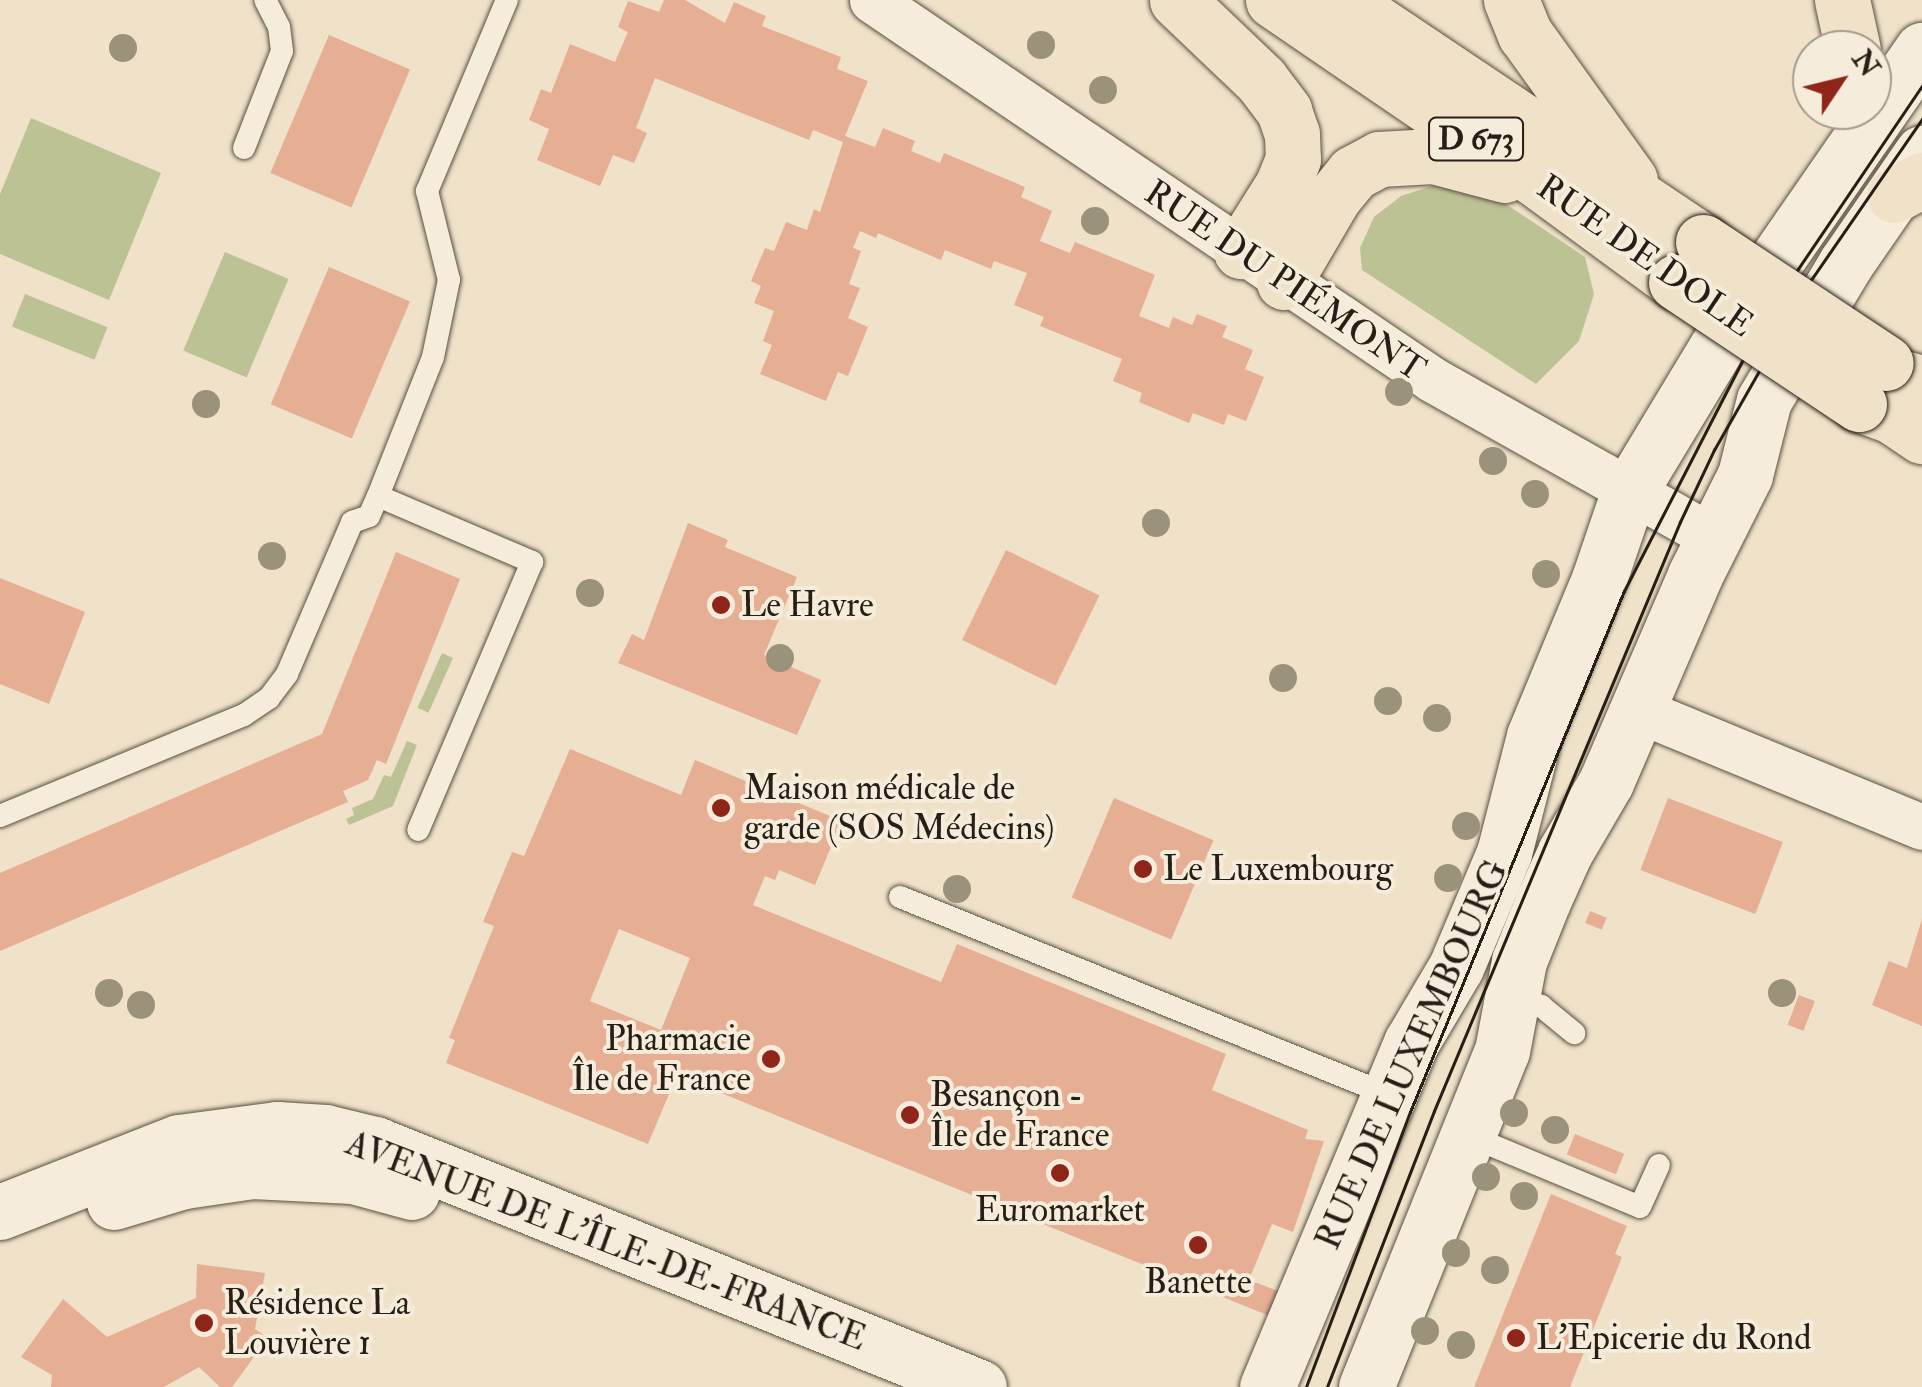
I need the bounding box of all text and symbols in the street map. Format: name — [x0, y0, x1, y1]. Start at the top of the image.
north arrow — [1792, 30, 1892, 130]
text: N — [1844, 43, 1887, 84]
road number: D 673 — [1426, 112, 1526, 166]
street label: RUE DE DOLE — [1529, 166, 1761, 346]
street label: RUE DU PIÉMONT — [1137, 171, 1433, 391]
place label: Le Havre — [741, 584, 874, 626]
marker: Le Havre — [710, 594, 732, 616]
place label: Maison médicale de garde (SOS Médecins) — [744, 767, 1055, 849]
marker: Maison médicale de garde (SOS Médecins) — [708, 795, 734, 821]
place label: Le Luxembourg — [1163, 848, 1393, 890]
street label: RUE DE LUXEMBOURG — [1307, 854, 1517, 1256]
marker: Le Luxembourg — [1132, 858, 1154, 880]
place label: Pharmacie Île de France — [572, 1018, 751, 1100]
marker: Pharmacie Île de France — [760, 1048, 782, 1070]
place label: Besançon - Île de France — [930, 1074, 1109, 1156]
marker: Besançon - Île de France — [899, 1104, 921, 1126]
street label: AVENUE DE L'ÎLE-DE-FRANCE — [340, 1122, 872, 1360]
marker: Euromarket — [1049, 1162, 1071, 1184]
place label: Euromarket — [975, 1189, 1145, 1231]
marker: Banette — [1187, 1234, 1209, 1256]
place label: Banette — [1144, 1261, 1252, 1303]
place label: Résidence La Louvière 1 — [224, 1282, 410, 1364]
marker: Résidence La Louvière 1 — [193, 1312, 215, 1334]
place label: L'Epicerie du Rond — [1536, 1317, 1811, 1359]
marker: L'Epicerie du Rond — [1505, 1327, 1527, 1349]

